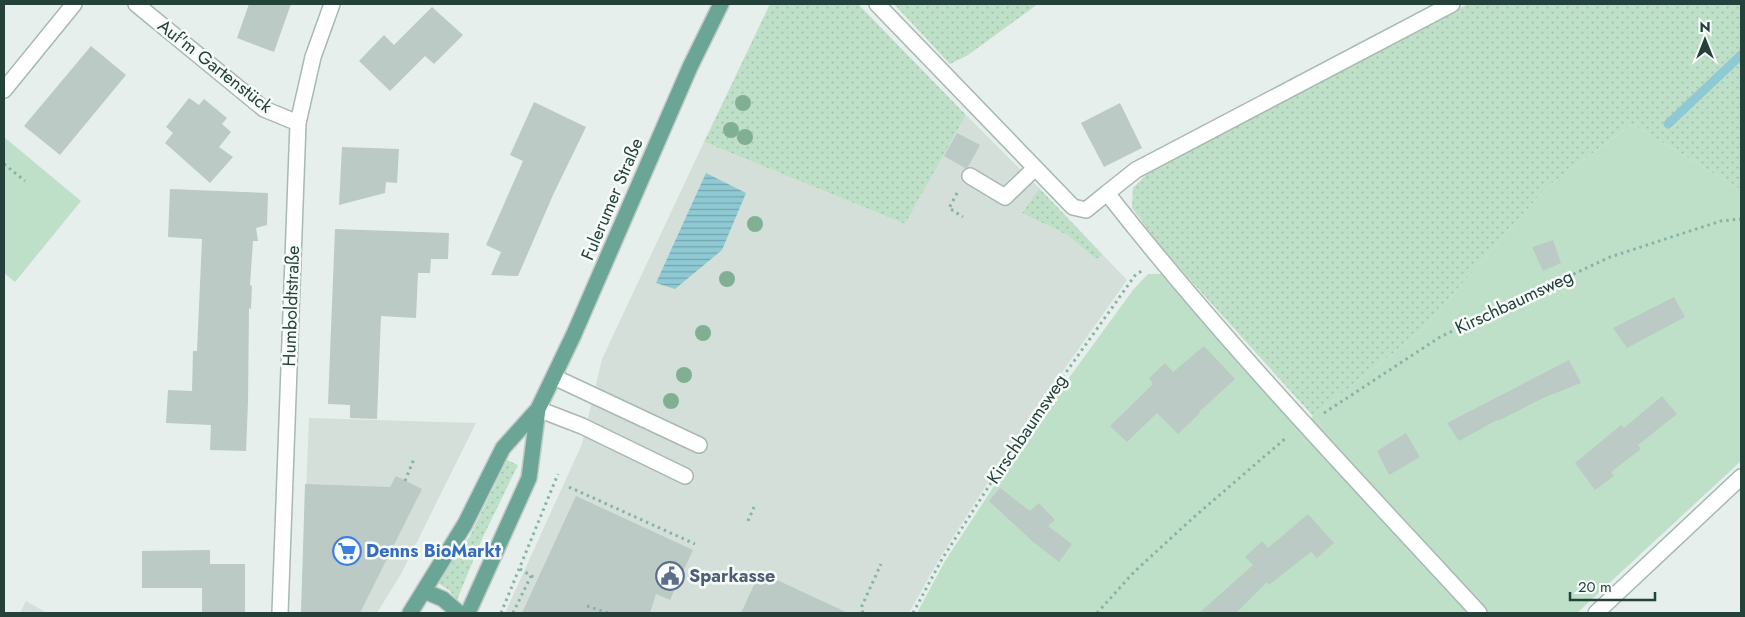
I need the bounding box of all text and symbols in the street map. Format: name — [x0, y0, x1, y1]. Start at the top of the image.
street label: Auf'm Gartenstück — [152, 13, 278, 119]
north arrow — [1680, 15, 1730, 65]
text: N — [1699, 17, 1711, 37]
street label: Fulerumer Straße — [575, 134, 649, 264]
street label: Humboldtstraße — [276, 245, 306, 367]
street label: Kirschbaumsweg — [1451, 263, 1577, 341]
street label: Kirschbaumsweg — [981, 369, 1073, 489]
supermarket icon: Denns BioMarkt — [332, 536, 362, 566]
place label: Denns BioMarkt — [366, 538, 501, 564]
public building icon: Sparkasse — [655, 561, 685, 591]
place label: Sparkasse — [689, 563, 775, 589]
scale bar — [1570, 570, 1655, 602]
text: 20 m — [1578, 576, 1612, 598]

